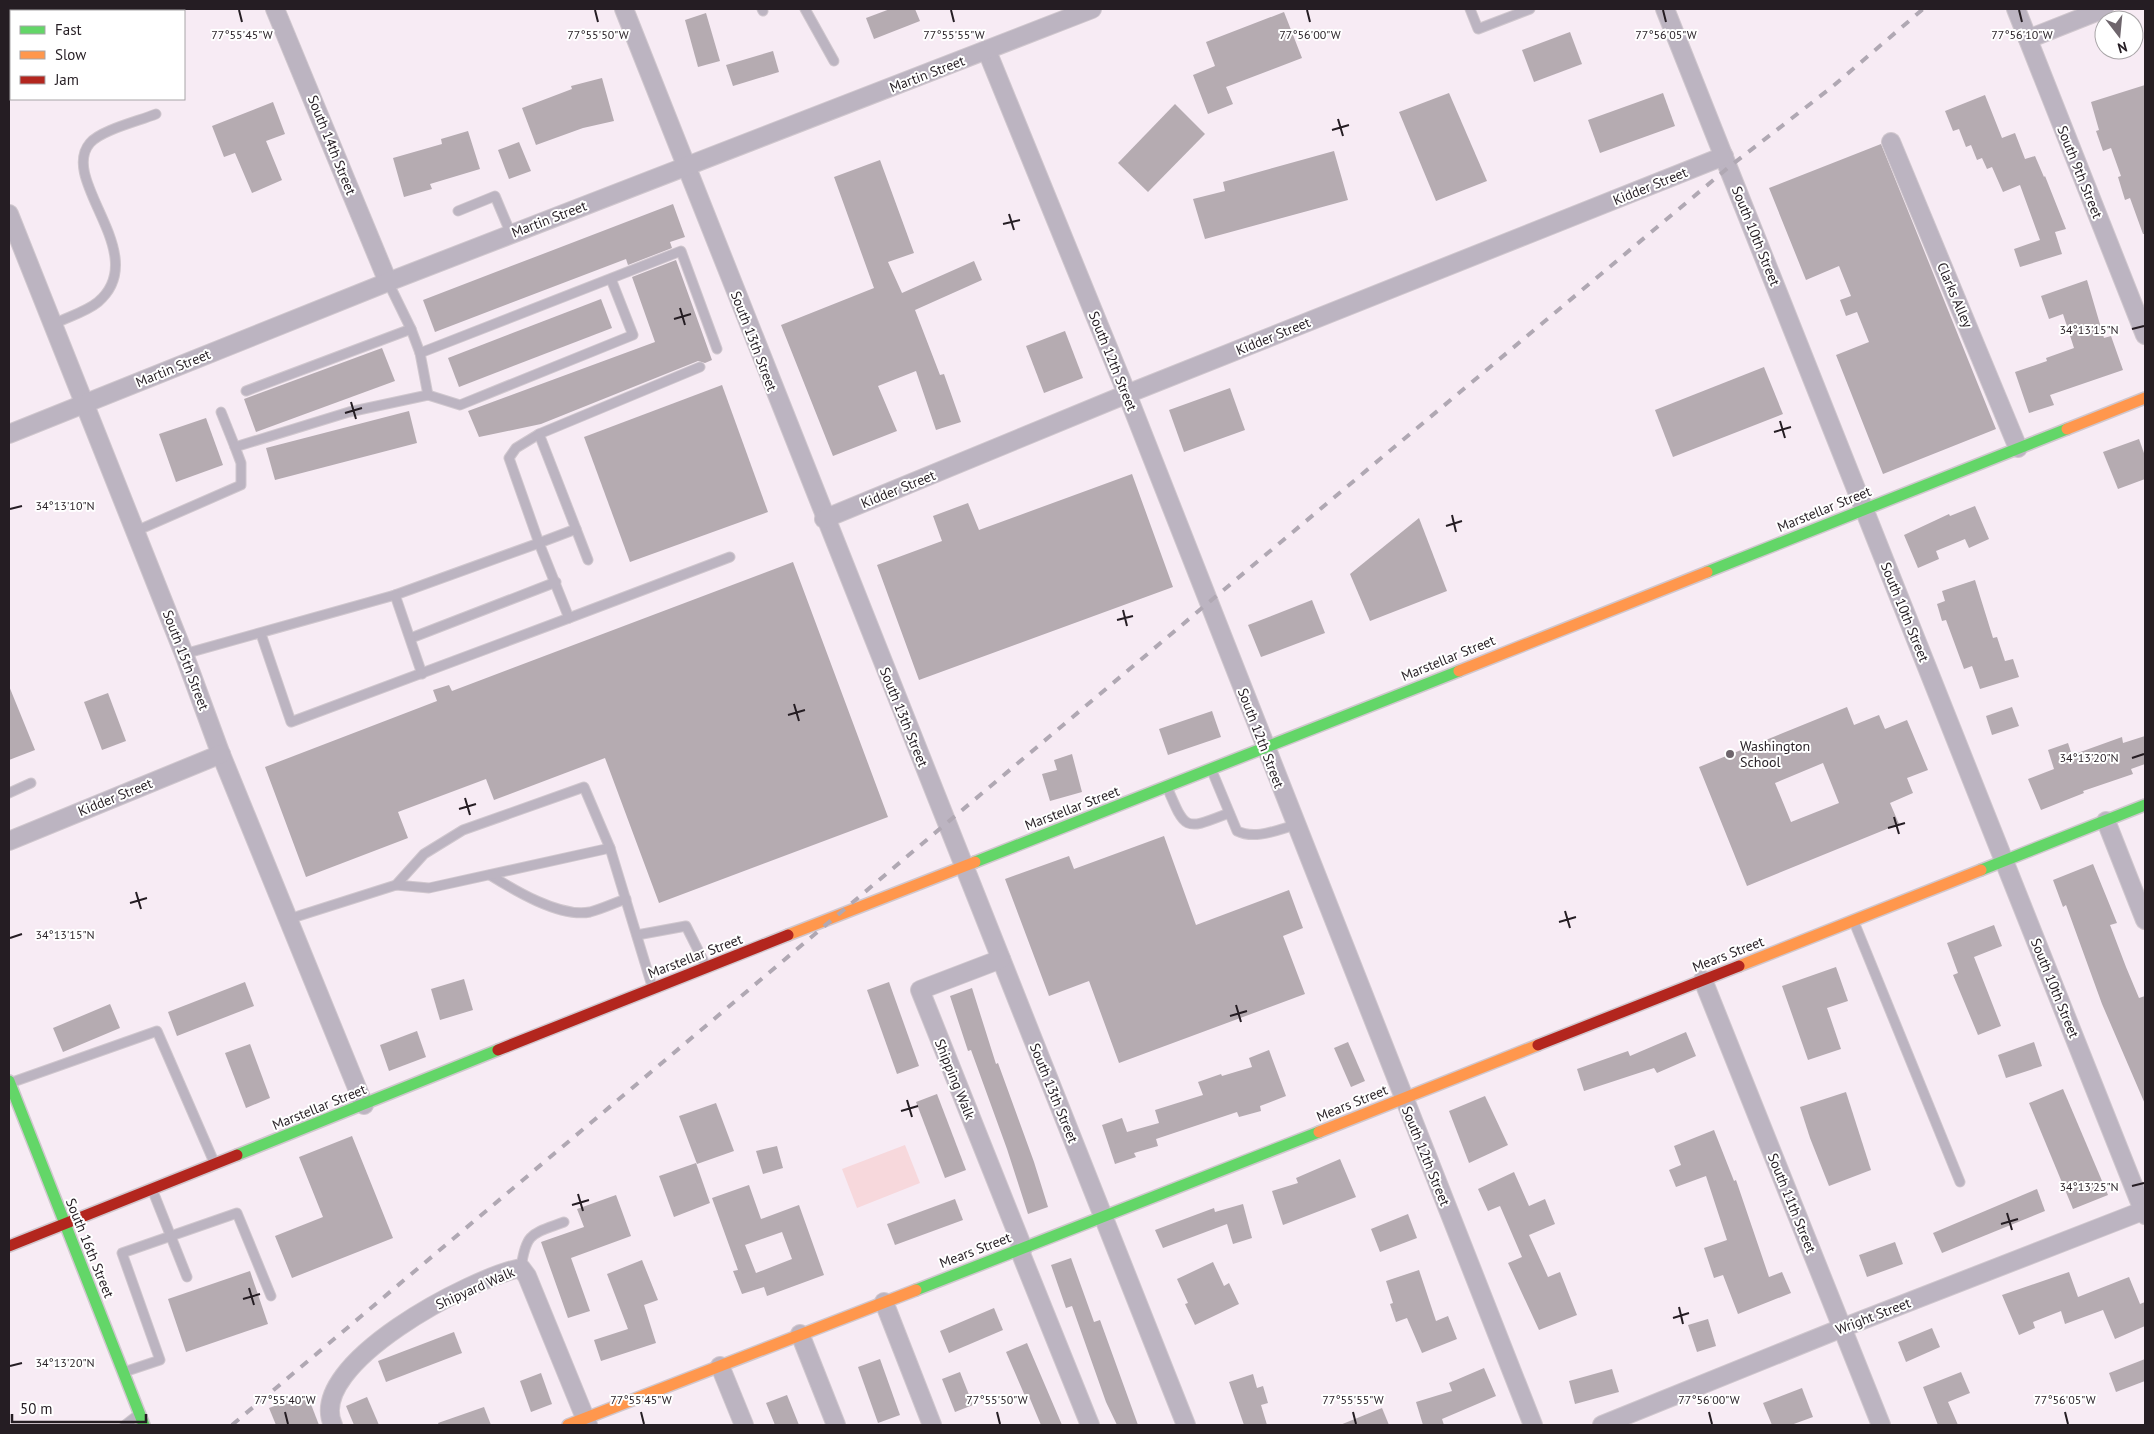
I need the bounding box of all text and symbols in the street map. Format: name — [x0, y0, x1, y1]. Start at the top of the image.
legend — [10, 10, 185, 100]
north arrow — [2094, 10, 2144, 60]
text: Fast — [55, 20, 82, 39]
text: 77°55'45"W — [211, 27, 273, 42]
text: 77°55'50"W — [567, 27, 629, 42]
text: 77°55'55"W — [923, 27, 985, 42]
text: 77°56'00"W — [1279, 27, 1341, 42]
text: 77°56'05"W — [1635, 27, 1697, 42]
text: 77°56'10"W — [1991, 27, 2053, 42]
text: N — [2116, 38, 2129, 57]
text: Slow — [55, 45, 86, 64]
street label: Martin Street — [887, 51, 967, 97]
text: Jam — [54, 70, 79, 89]
street label: South 14th Street — [304, 93, 360, 198]
street label: South 9th Street — [2053, 123, 2107, 221]
street label: Kidder Street — [1610, 163, 1690, 209]
street label: South 10th Street — [1728, 184, 1784, 289]
street label: Martin Street — [509, 196, 589, 242]
street label: Clarks Alley — [1933, 260, 1977, 331]
street label: South 13th Street — [727, 288, 781, 394]
street label: South 12th Street — [1085, 309, 1141, 414]
street label: Kidder Street — [1233, 313, 1313, 359]
text: 34°13'15"N — [2059, 322, 2119, 337]
street label: Martin Street — [133, 345, 213, 391]
street label: Kidder Street — [858, 466, 938, 512]
street label: Marstellar Street — [1774, 482, 1874, 536]
text: 34°13'10"N — [35, 498, 95, 513]
street label: South 10th Street — [1877, 560, 1933, 665]
street label: South 15th Street — [159, 607, 213, 713]
street label: Marstellar Street — [1398, 631, 1498, 685]
street label: South 13th Street — [876, 665, 932, 770]
street label: South 12th Street — [1234, 685, 1288, 791]
place label: Washington School — [1740, 737, 1810, 771]
marker: Washington School — [1724, 748, 1736, 760]
text: 34°13'20"N — [2059, 750, 2119, 765]
street label: Kidder Street — [75, 774, 155, 820]
street label: Marstellar Street — [1022, 782, 1122, 834]
text: 34°13'15"N — [35, 927, 95, 942]
street label: Marstellar Street — [645, 930, 745, 982]
street label: Mears Street — [1690, 932, 1767, 976]
street label: South 10th Street — [2027, 936, 2083, 1041]
street label: Shipping Walk — [931, 1036, 979, 1122]
street label: South 13th Street — [1026, 1041, 1082, 1146]
street label: Marstellar Street — [269, 1080, 369, 1134]
street label: Mears Street — [1314, 1080, 1391, 1125]
street label: South 12th Street — [1398, 1104, 1454, 1209]
street label: South 11th Street — [1764, 1151, 1820, 1256]
text: 34°13'25"N — [2059, 1179, 2119, 1194]
street label: South 16th Street — [62, 1196, 118, 1301]
street label: Mears Street — [937, 1228, 1014, 1272]
street label: Shipyard Walk — [433, 1263, 517, 1313]
street label: Wright Street — [1833, 1293, 1913, 1339]
text: 34°13'20"N — [35, 1355, 95, 1370]
scale bar — [12, 1392, 146, 1424]
text: 77°55'40"W — [254, 1392, 316, 1407]
text: 77°55'45"W — [610, 1392, 672, 1407]
text: 77°55'50"W — [966, 1392, 1028, 1407]
text: 77°55'55"W — [1322, 1392, 1384, 1407]
text: 77°56'00"W — [1678, 1392, 1740, 1407]
text: 77°56'05"W — [2034, 1392, 2096, 1407]
text: 50 m — [20, 1399, 53, 1418]

